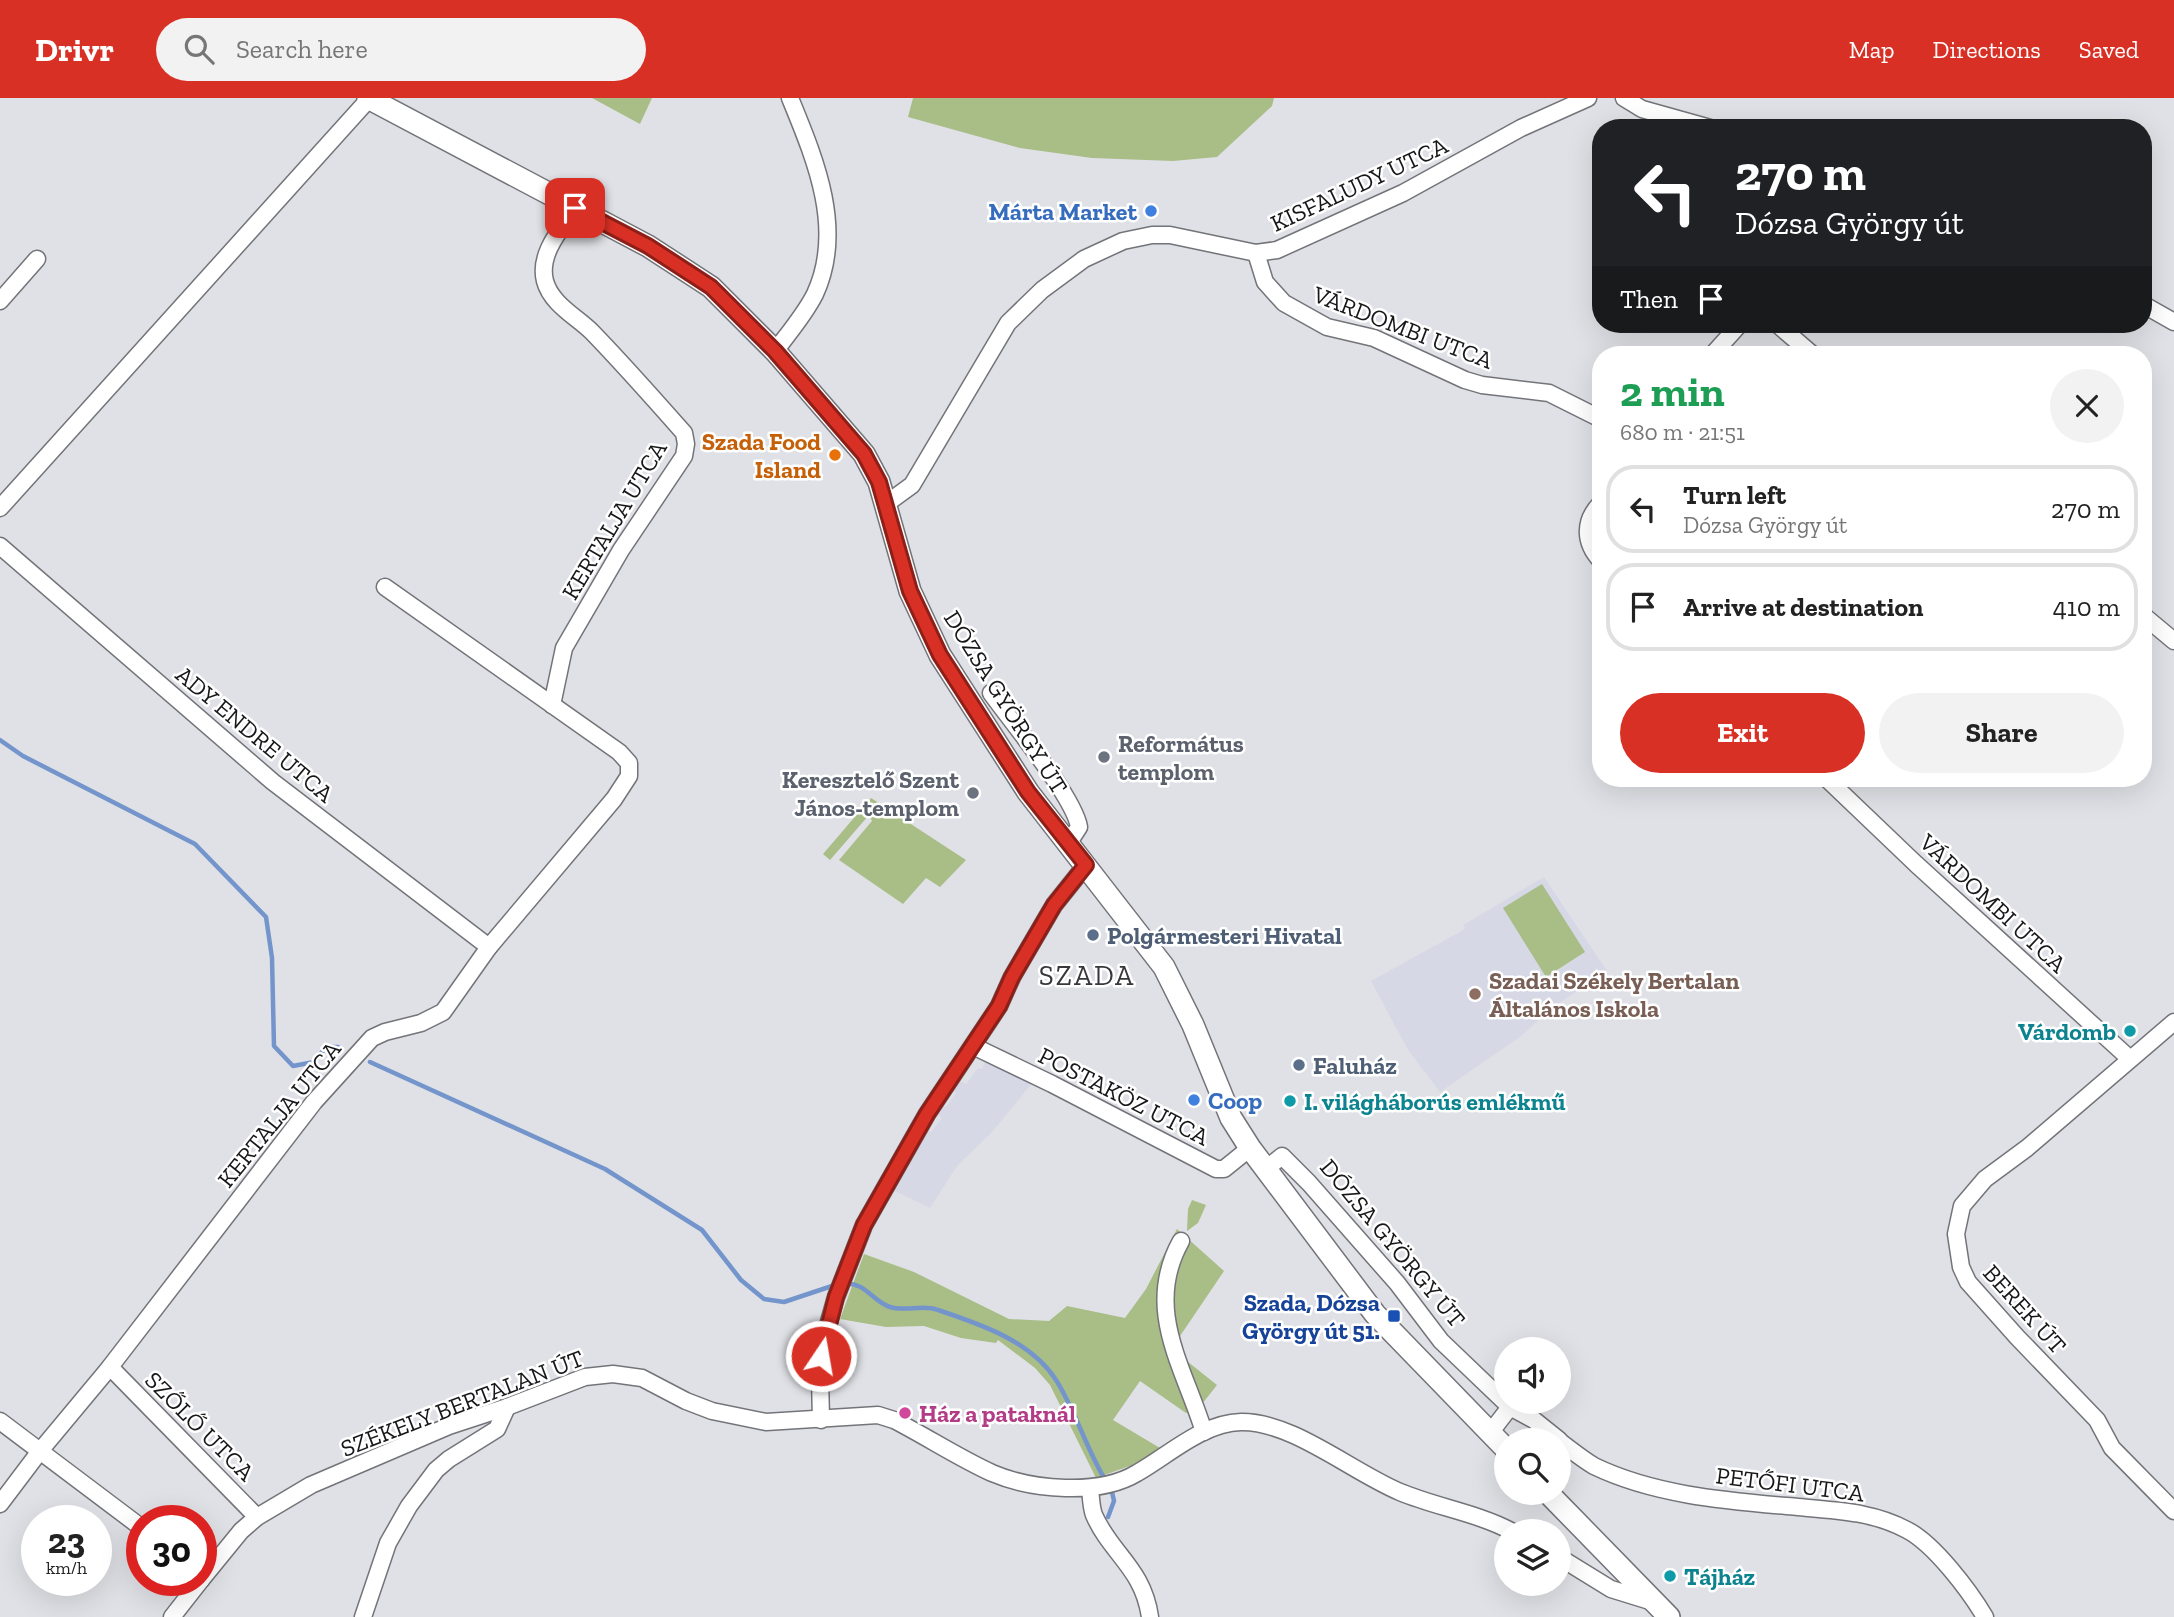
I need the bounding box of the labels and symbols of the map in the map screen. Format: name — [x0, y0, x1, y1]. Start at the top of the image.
street label: KISFALUDY UTCA — [1266, 130, 1453, 238]
pin — [545, 178, 605, 238]
place label: Márta Market — [988, 197, 1137, 226]
marker: Márta Market — [1143, 203, 1159, 219]
street label: VÁRDOMBI UTCA — [1308, 279, 1497, 375]
place label: Szada Food Island — [702, 427, 821, 484]
street label: KERTALJA UTCA — [555, 435, 673, 605]
marker: Szada Food Island — [827, 447, 843, 463]
street label: DÓZSA GYÖRGY ÚT — [938, 605, 1074, 799]
street label: ADY ENDRE UTCA — [170, 660, 340, 809]
place label: Református templom — [1118, 729, 1244, 786]
marker: Református templom — [1096, 749, 1112, 765]
place label: Keresztelő Szent János-templom — [782, 765, 959, 822]
marker: Keresztelő Szent János-templom — [965, 785, 981, 801]
street label: VÁRDOMBI UTCA — [1913, 827, 2073, 979]
place label: Polgármesteri Hivatal — [1107, 921, 1342, 950]
marker: Polgármesteri Hivatal — [1085, 927, 1101, 943]
district label: SZADA — [1039, 959, 1135, 992]
place label: Szadai Székely Bertalan Általános Iskola — [1489, 966, 1740, 1023]
marker: Szadai Székely Bertalan Általános Iskola — [1467, 986, 1483, 1002]
place label: Várdomb — [2018, 1017, 2116, 1046]
marker: Várdomb — [2122, 1023, 2138, 1039]
street label: KERTALJA UTCA — [211, 1035, 347, 1193]
street label: POSTAKÖZ UTCA — [1034, 1041, 1215, 1152]
place label: Faluház — [1313, 1051, 1397, 1080]
marker: Faluház — [1291, 1057, 1307, 1073]
place label: Coop — [1208, 1086, 1263, 1115]
place label: I. világháborús emlékmű — [1304, 1087, 1566, 1116]
marker: Coop — [1186, 1092, 1202, 1108]
marker: I. világháborús emlékmű — [1282, 1093, 1298, 1109]
street label: DÓZSA GYÖRGY ÚT — [1314, 1153, 1472, 1333]
street label: BEREK ÚT — [1977, 1258, 2073, 1360]
place label: Szada, Dózsa György út 51. — [1242, 1288, 1380, 1345]
marker: Szada, Dózsa György út 51. — [1386, 1308, 1402, 1324]
position arrow — [784, 1319, 858, 1393]
street label: SZÉKELY BERTALAN ÚT — [336, 1343, 588, 1463]
street label: SZŐLŐ UTCA — [139, 1365, 261, 1487]
place label: Ház a pataknál — [919, 1399, 1076, 1428]
marker: Ház a pataknál — [897, 1405, 913, 1421]
street label: PETŐFI UTCA — [1714, 1461, 1866, 1508]
speed limit sign: 30 — [126, 1505, 217, 1596]
place label: Tájház — [1684, 1562, 1755, 1591]
marker: Tájház — [1662, 1568, 1678, 1584]

